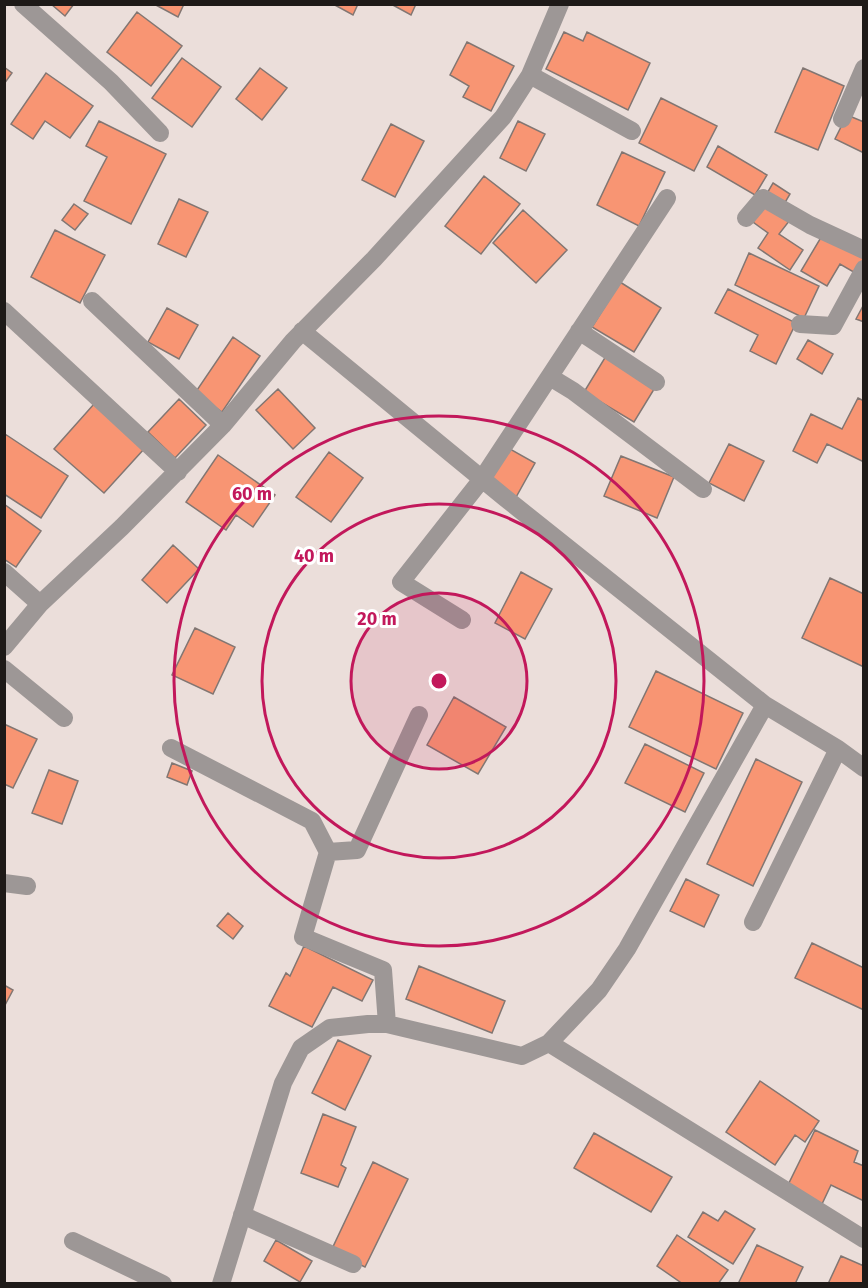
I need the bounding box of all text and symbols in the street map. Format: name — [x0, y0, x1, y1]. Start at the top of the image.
text: 60 m — [232, 483, 272, 505]
text: 40 m — [294, 545, 334, 567]
text: 20 m — [357, 608, 397, 630]
centre of rings — [429, 671, 449, 691]

